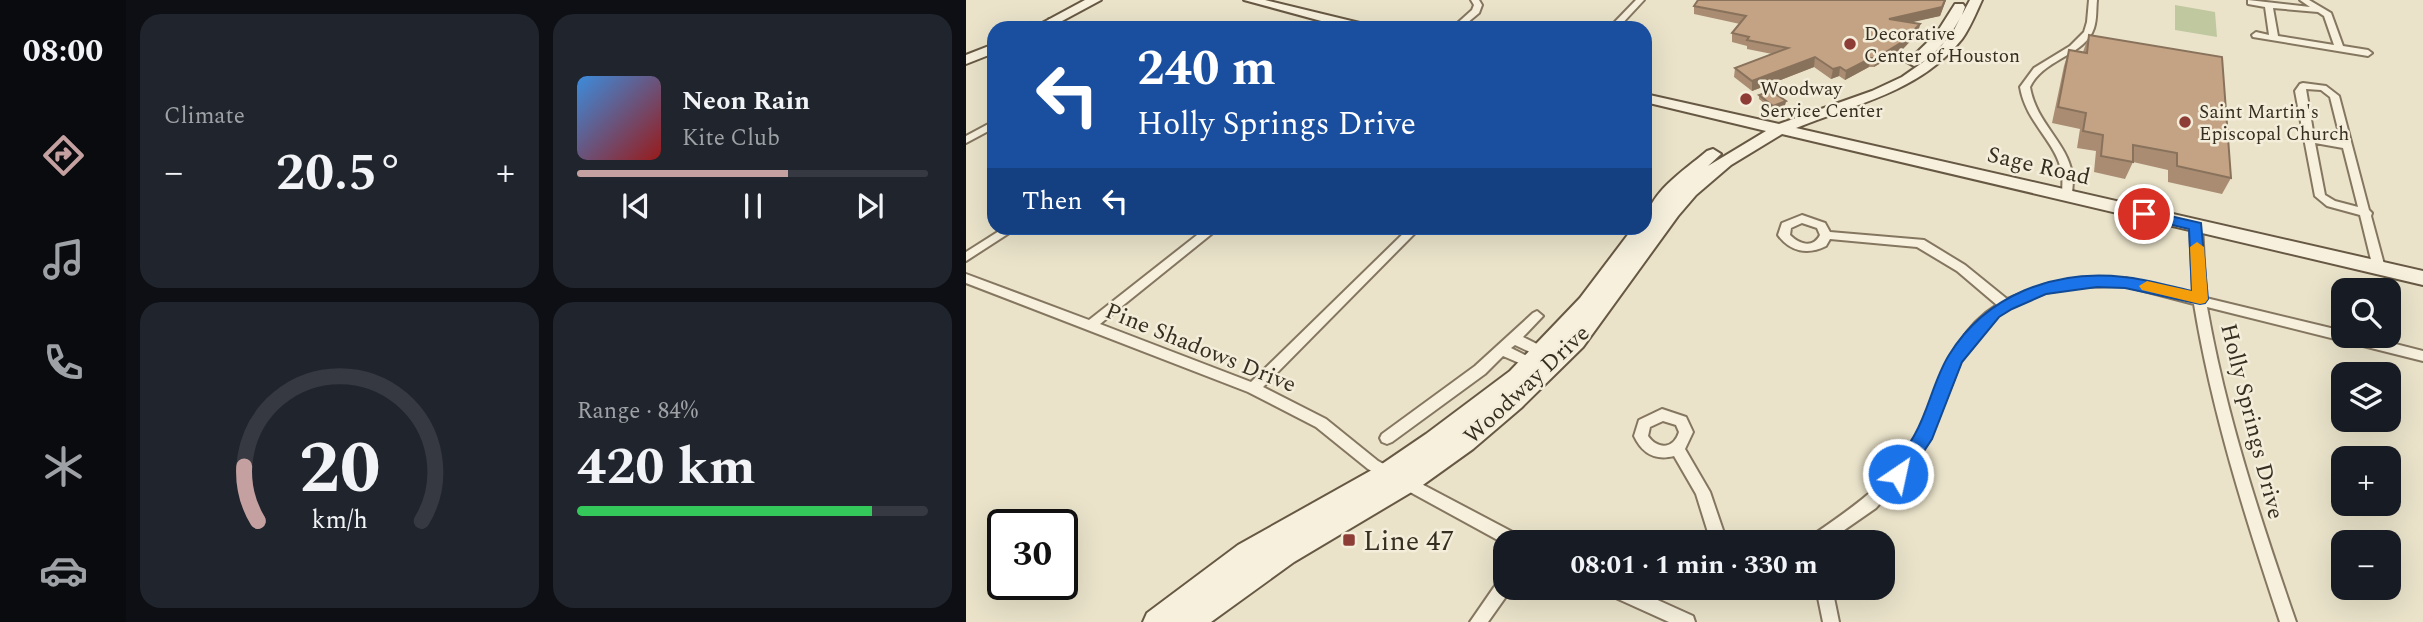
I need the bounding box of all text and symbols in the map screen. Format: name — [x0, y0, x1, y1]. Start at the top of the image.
place label: Decorative Center of Houston — [1864, 20, 2020, 71]
text: 08:00 — [23, 27, 103, 76]
text: 240 m — [1137, 32, 1276, 107]
marker: Decorative Center of Houston — [1842, 36, 1858, 52]
icon: left — [1022, 49, 1113, 140]
place label: Woodway Service Center — [1760, 75, 1883, 126]
text: Neon Rain — [682, 81, 810, 121]
marker: Woodway Service Center — [1738, 91, 1754, 107]
place label: Saint Martin's Episcopal Church — [2199, 98, 2349, 149]
text: Climate — [164, 99, 245, 134]
text: Holly Springs Drive — [1137, 100, 1416, 149]
marker: Saint Martin's Episcopal Church — [2177, 114, 2193, 130]
text: Kite Club — [682, 121, 780, 156]
icon: directions — [39, 131, 88, 180]
text: 20.5° — [276, 134, 403, 213]
street label: Sage Road — [1984, 138, 2094, 195]
text: − — [164, 144, 183, 202]
text: + — [496, 144, 515, 202]
text: Then — [1022, 181, 1082, 221]
icon: left — [1096, 182, 1134, 220]
pin — [2114, 184, 2174, 244]
icon: previous — [617, 187, 655, 225]
icon: pause — [734, 187, 772, 225]
icon: next — [851, 187, 889, 225]
icon: arrive — [2125, 195, 2163, 233]
icon: music — [39, 235, 88, 284]
map controls — [2331, 278, 2401, 600]
button: search — [2331, 278, 2401, 348]
street label: Pine Shadows Drive — [1100, 294, 1301, 403]
street label: Woodway Drive — [1456, 317, 1598, 453]
street label: Holly Springs Drive — [2210, 320, 2293, 523]
icon: phone — [39, 338, 88, 387]
button: layers — [2331, 362, 2401, 432]
text: Range · 84% — [577, 394, 698, 429]
text: 20 — [299, 414, 380, 525]
text: 420 km — [577, 428, 756, 507]
position arrow — [1861, 437, 1935, 511]
icon: climate — [39, 442, 88, 491]
button: + — [2331, 446, 2401, 516]
text: km/h — [311, 502, 368, 540]
speed limit sign: 30 — [987, 509, 1078, 600]
place label: Line 47 — [1363, 520, 1454, 563]
button: − — [2331, 530, 2401, 600]
marker: Line 47 — [1341, 532, 1357, 548]
text: 08:01 · 1 min · 330 m — [1570, 545, 1818, 585]
icon: car — [39, 546, 88, 595]

